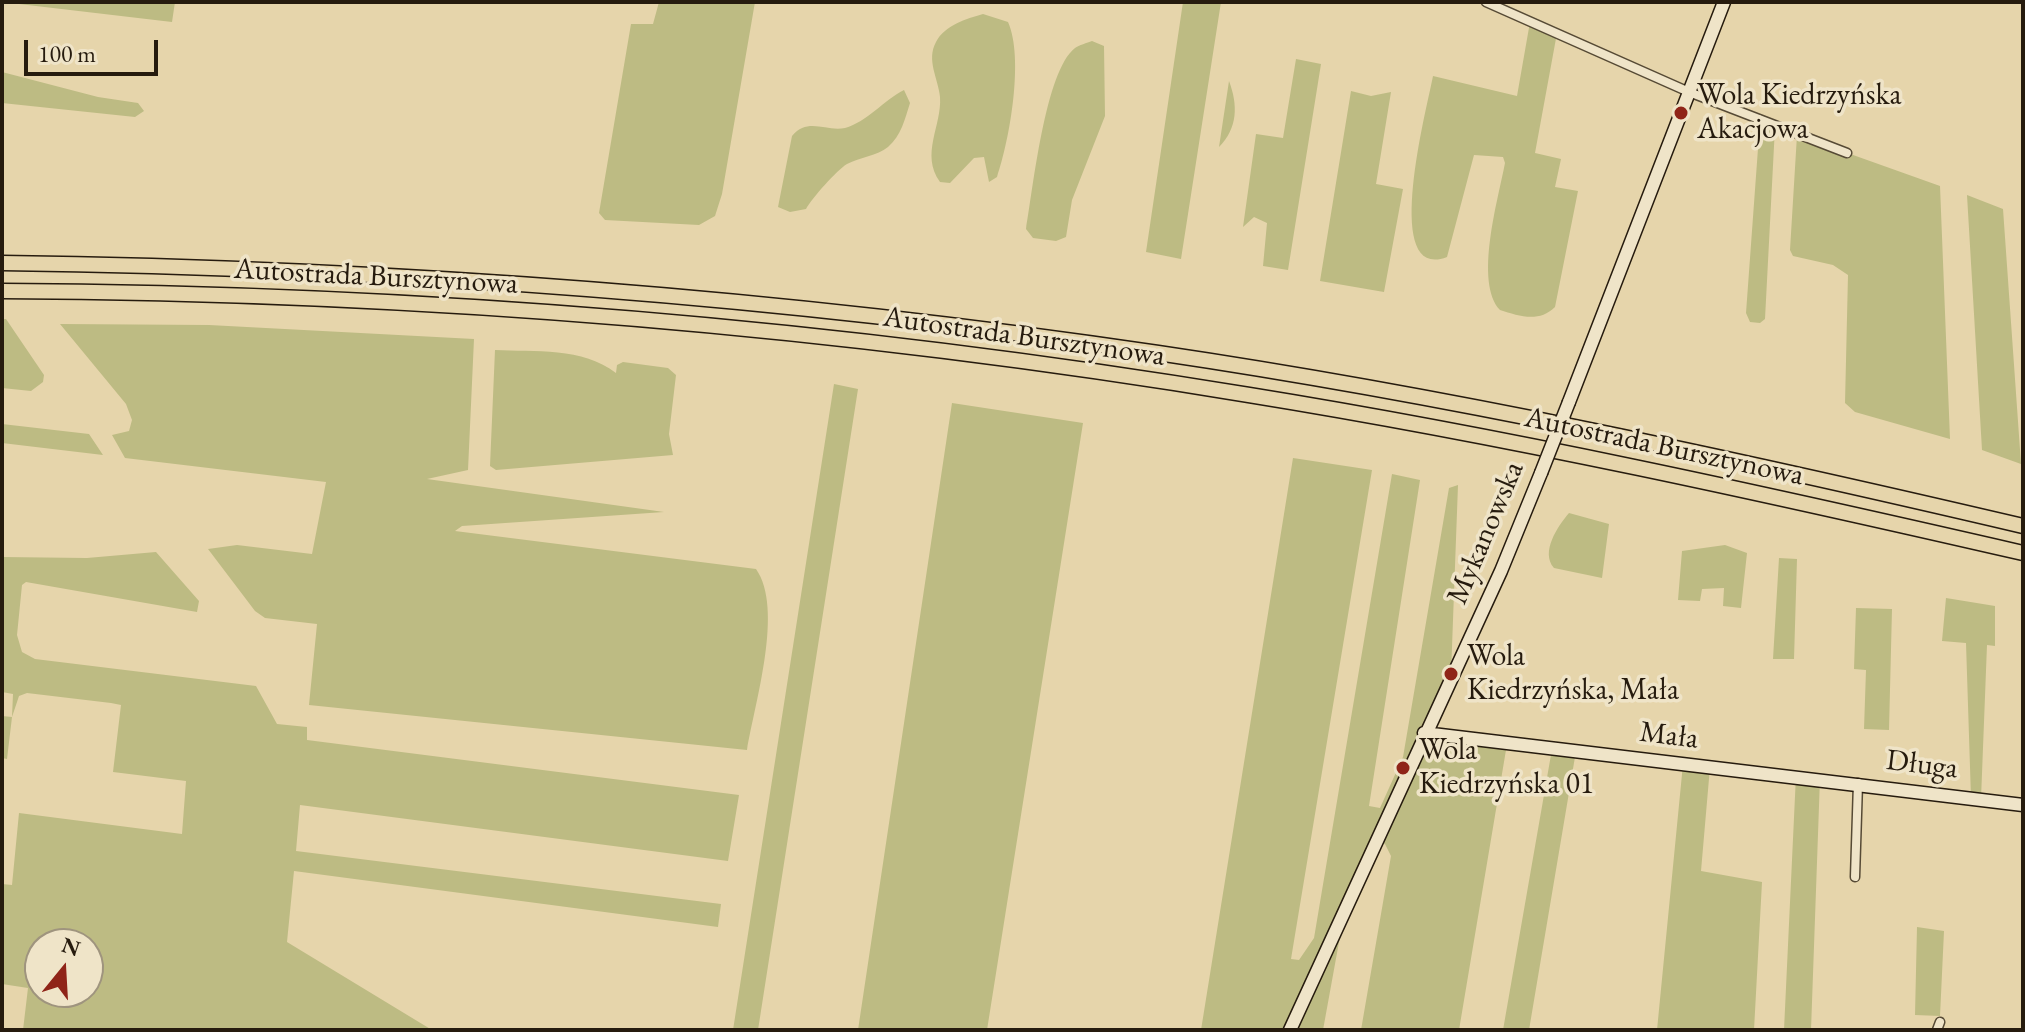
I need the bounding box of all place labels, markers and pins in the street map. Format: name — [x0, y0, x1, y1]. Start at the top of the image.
place label: Wola Kiedrzyńska Akacjowa — [1697, 78, 1901, 148]
marker: Wola Kiedrzyńska Akacjowa — [1672, 104, 1690, 122]
place label: Wola Kiedrzyńska, Mała — [1467, 639, 1679, 710]
marker: Wola Kiedrzyńska, Mała — [1442, 665, 1460, 683]
place label: Wola Kiedrzyńska 01 — [1419, 733, 1594, 804]
marker: Wola Kiedrzyńska 01 — [1394, 759, 1412, 777]

